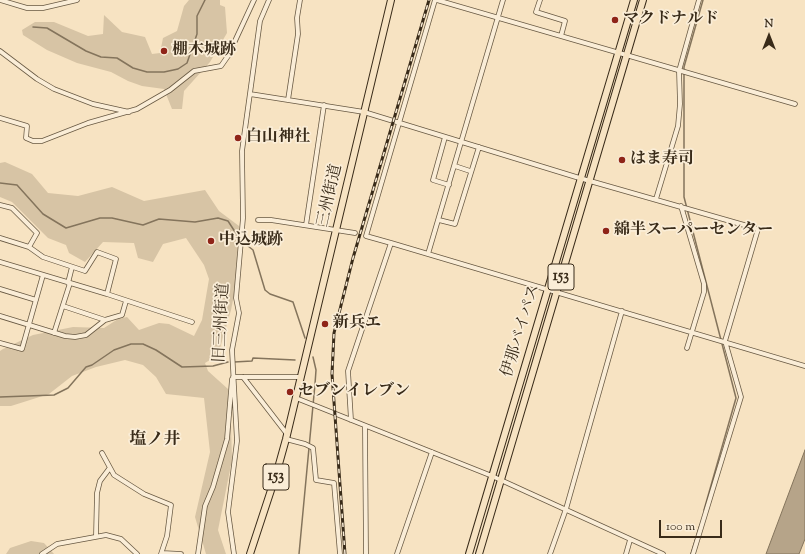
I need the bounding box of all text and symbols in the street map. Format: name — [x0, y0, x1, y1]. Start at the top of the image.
place label: マクドナルド — [623, 10, 719, 30]
marker: マクドナルド — [610, 15, 620, 25]
north arrow — [749, 16, 789, 56]
text: N — [765, 16, 773, 32]
place label: 棚木城跡 — [172, 41, 236, 61]
marker: 棚木城跡 — [159, 46, 169, 56]
place label: 白山神社 — [246, 128, 310, 148]
marker: 白山神社 — [233, 133, 243, 143]
place label: はま寿司 — [630, 150, 694, 170]
marker: はま寿司 — [617, 155, 627, 165]
street label: 三州街道 — [314, 163, 348, 229]
place label: 綿半スーパーセンター — [614, 221, 773, 241]
marker: 綿半スーパーセンター — [601, 226, 611, 236]
place label: 中込城跡 — [219, 231, 283, 251]
marker: 中込城跡 — [206, 236, 216, 246]
road number: 153 — [548, 264, 574, 290]
street label: 伊那バイパス — [499, 282, 545, 380]
street label: 旧三州街道 — [211, 283, 235, 363]
place label: 新兵エ — [333, 314, 381, 334]
marker: 新兵エ — [320, 319, 330, 329]
place label: セブンイレブン — [298, 382, 410, 402]
marker: セブンイレブン — [285, 387, 295, 397]
district label: 塩ノ井 — [130, 431, 180, 451]
road number: 153 — [263, 464, 289, 490]
scale bar — [661, 512, 724, 538]
text: 100 m — [666, 518, 695, 536]

